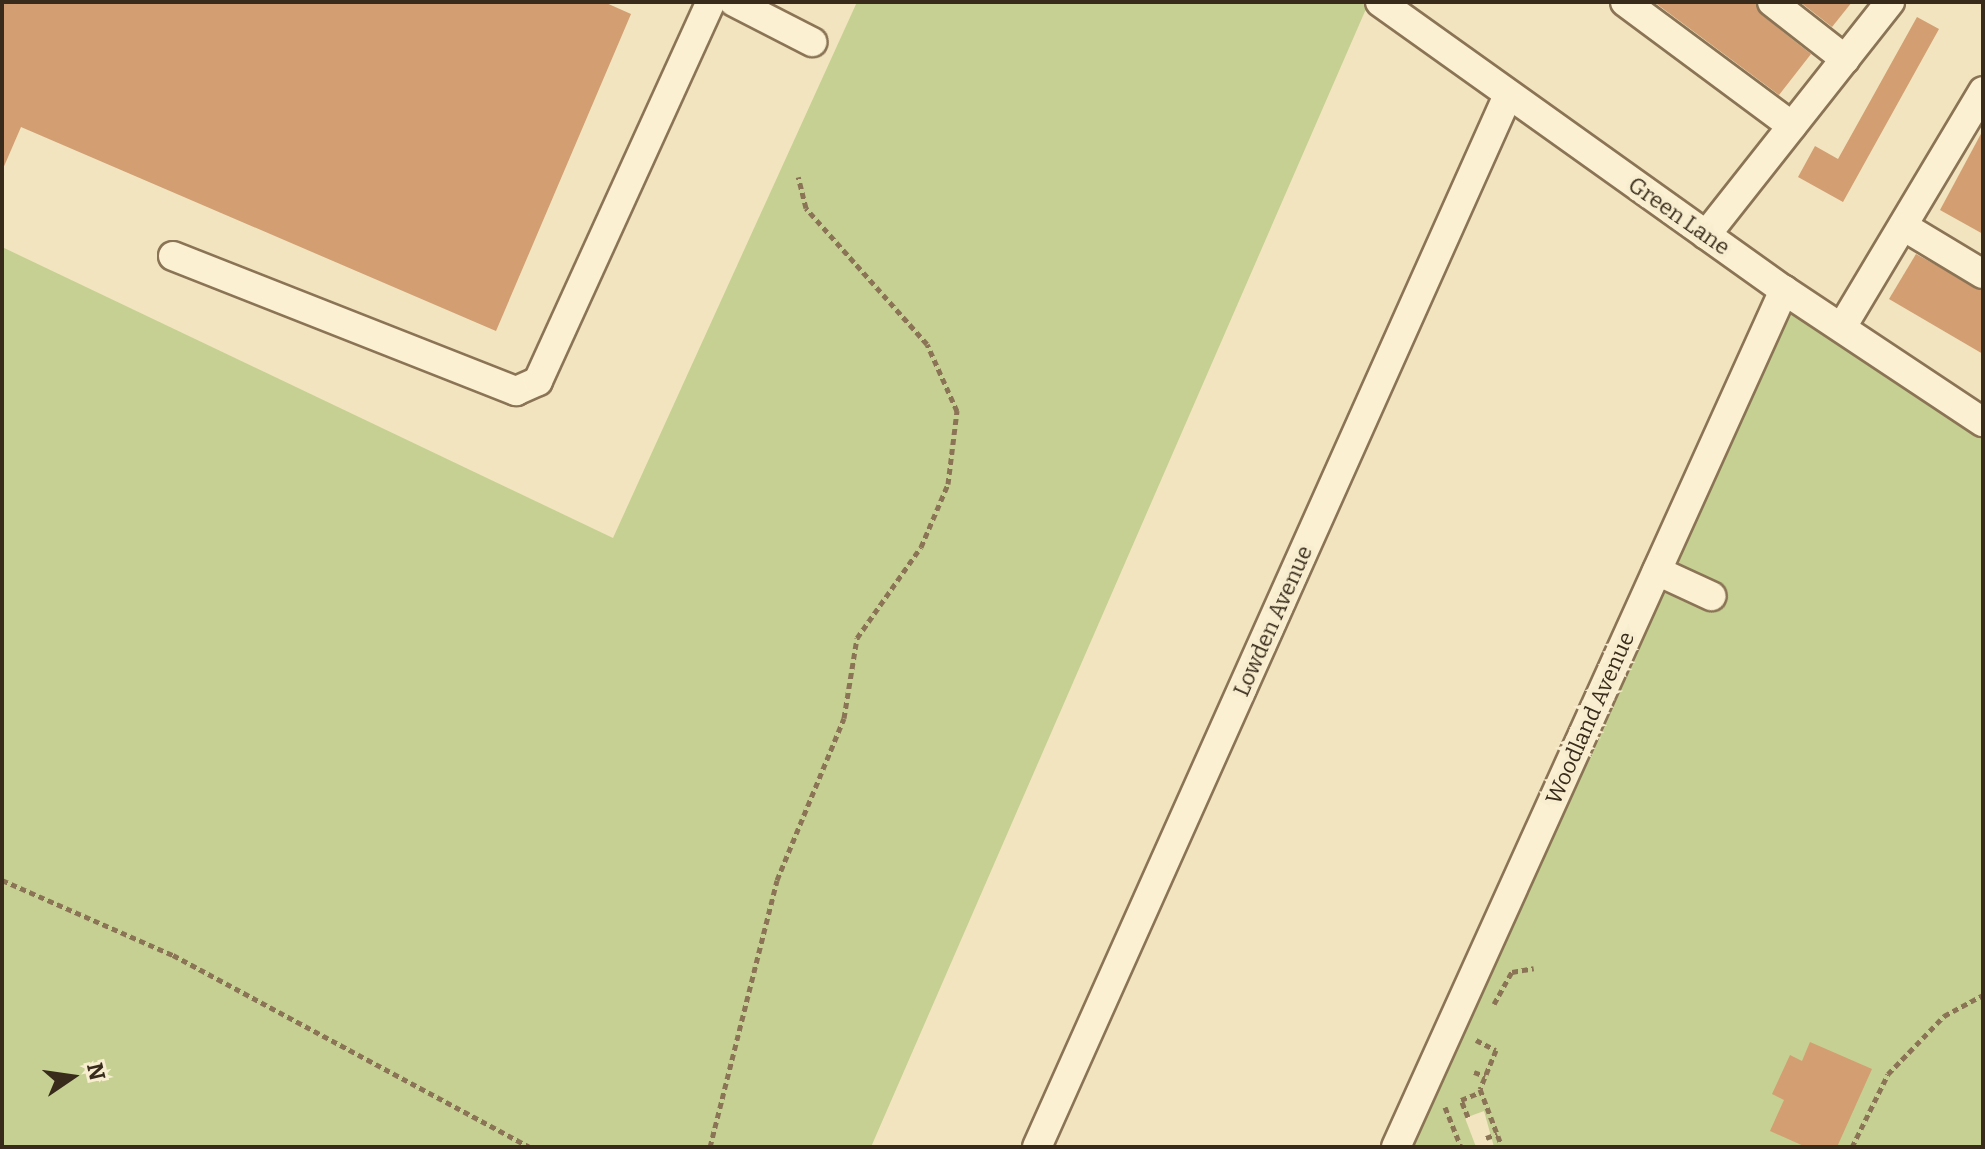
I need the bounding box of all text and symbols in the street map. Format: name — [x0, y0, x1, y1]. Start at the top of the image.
street label: Green Lane — [1623, 171, 1735, 261]
street label: Lowden Avenue — [1228, 542, 1318, 700]
street label: Woodland Avenue — [1540, 628, 1640, 808]
north arrow — [32, 1037, 112, 1117]
text: N — [81, 1060, 111, 1083]

